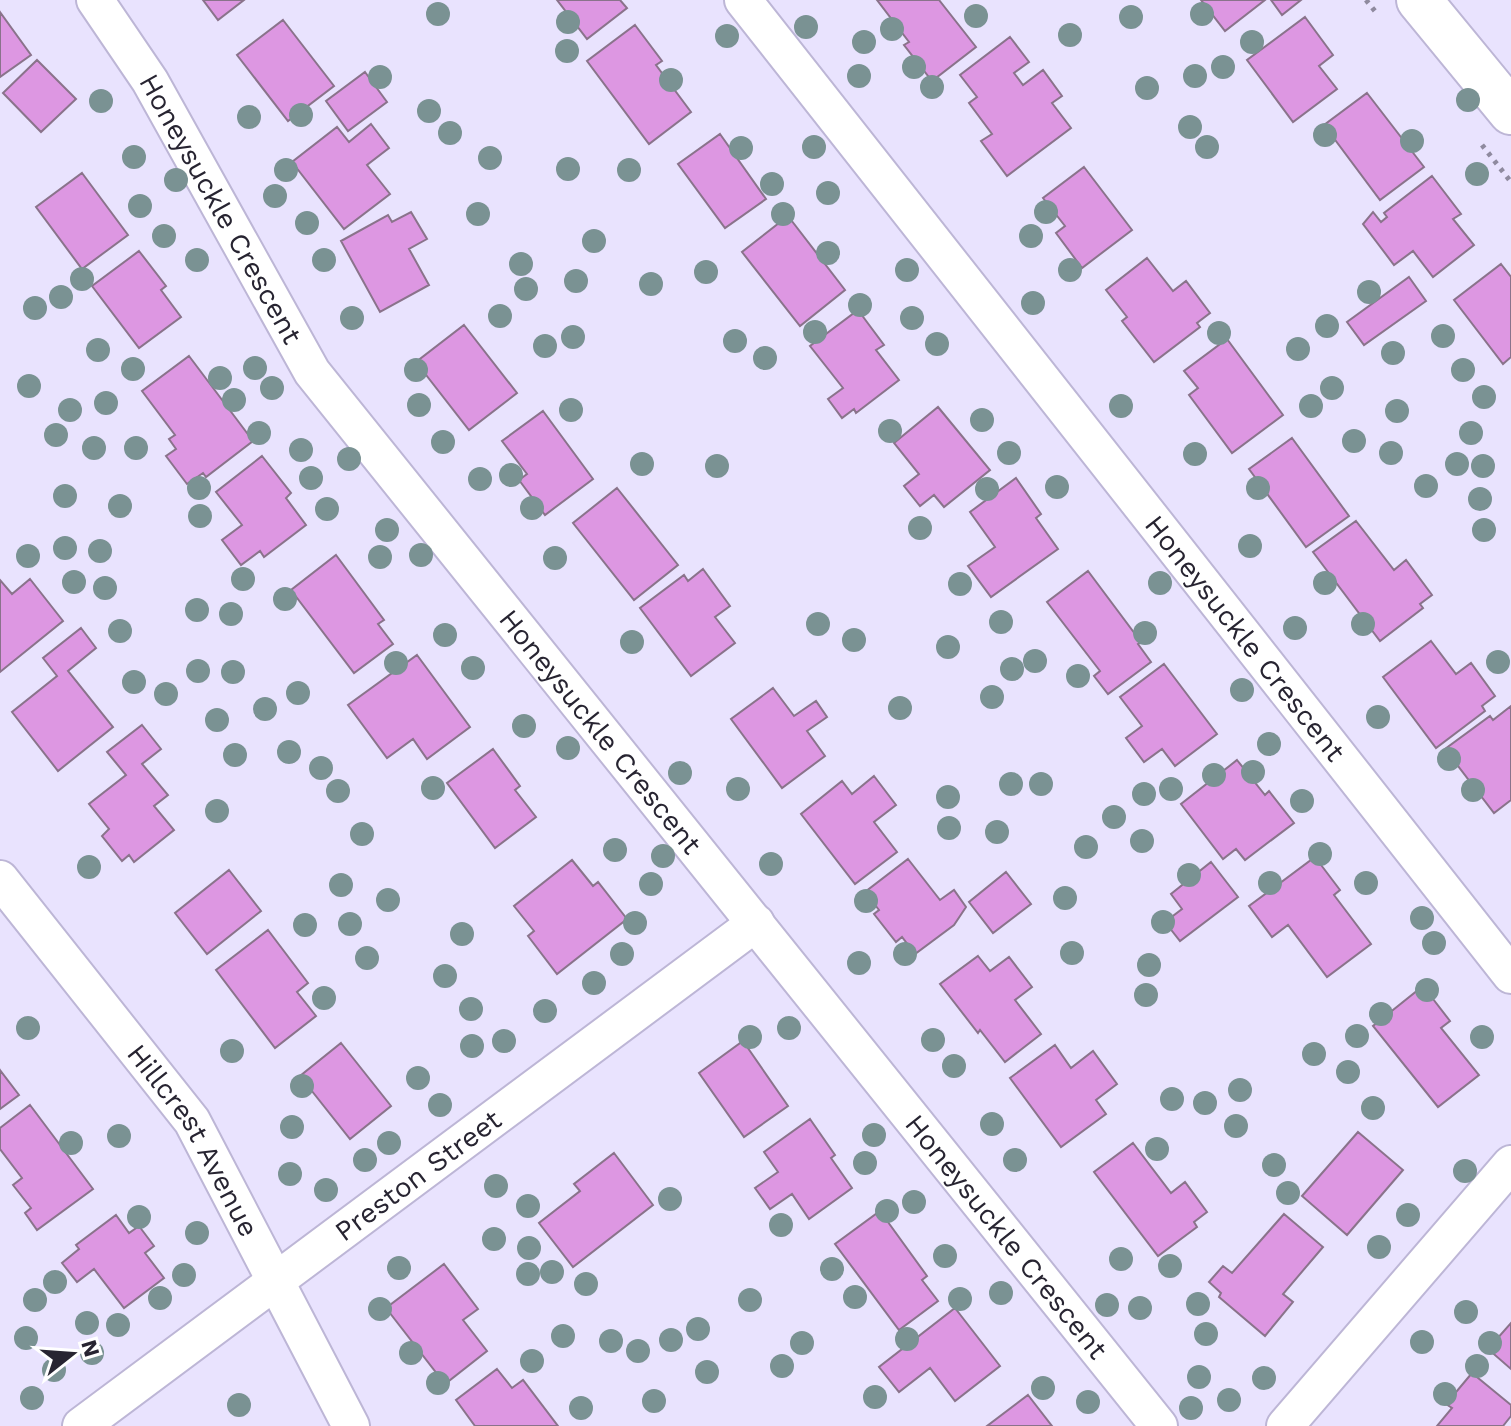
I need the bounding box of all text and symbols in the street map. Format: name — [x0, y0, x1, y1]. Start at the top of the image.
street label: Honeysuckle Crescent — [133, 68, 309, 350]
street label: Honeysuckle Crescent — [1138, 508, 1353, 768]
street label: Honeysuckle Crescent — [493, 603, 709, 860]
street label: Hillcrest Avenue — [121, 1037, 266, 1242]
street label: Preston Street — [328, 1102, 508, 1248]
street label: Honeysuckle Crescent — [899, 1108, 1115, 1365]
north arrow — [32, 1314, 112, 1394]
text: N — [76, 1337, 105, 1360]

